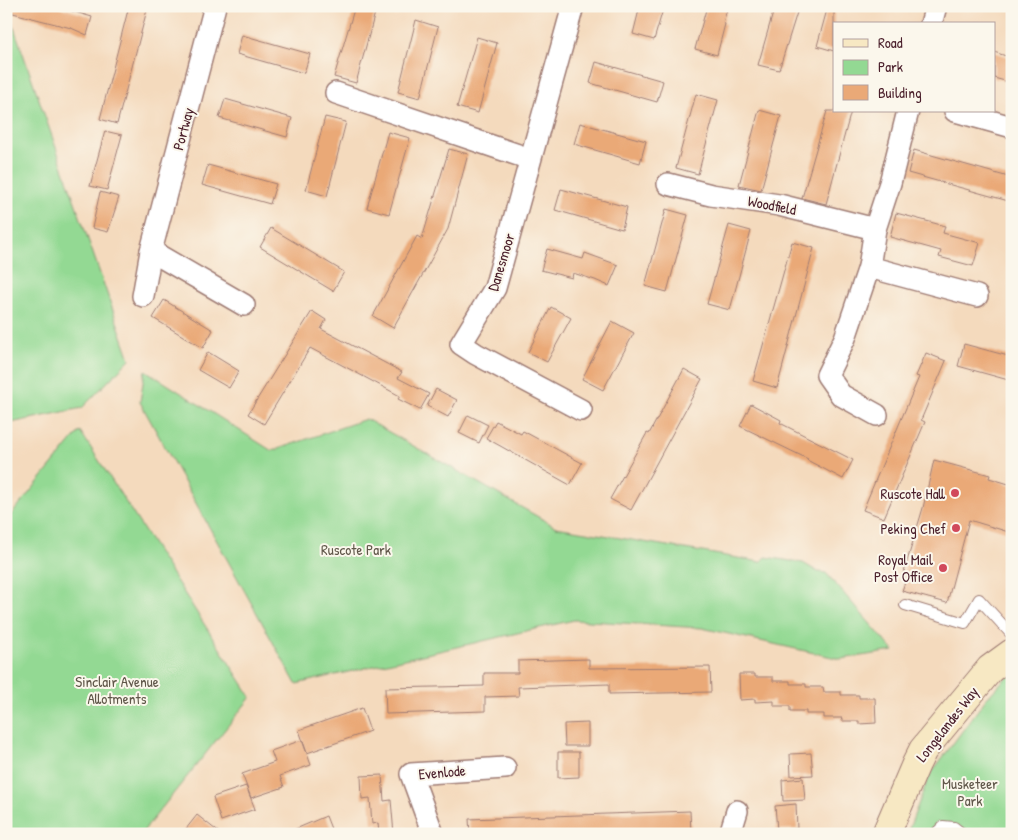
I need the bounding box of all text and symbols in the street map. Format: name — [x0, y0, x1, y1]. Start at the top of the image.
legend — [833, 22, 996, 112]
text: Road — [878, 32, 903, 53]
text: Park — [878, 56, 903, 77]
text: Building — [878, 82, 922, 103]
street label: Portway — [167, 105, 199, 153]
street label: Woodfield — [746, 190, 798, 220]
street label: Danesmoor — [482, 230, 520, 294]
place label: Ruscote Hall — [881, 483, 946, 504]
marker: Ruscote Hall — [949, 487, 961, 499]
place label: Peking Chef — [880, 518, 947, 539]
marker: Peking Chef — [950, 522, 962, 534]
park label: Ruscote Park — [321, 539, 391, 560]
place label: Royal Mail Post Office — [874, 549, 933, 587]
marker: Royal Mail Post Office — [937, 562, 949, 574]
park label: Sinclair Avenue Allotments — [75, 671, 159, 709]
street label: Longelandes Way — [911, 682, 983, 766]
street label: Evenlode — [418, 759, 466, 785]
park label: Musketeer Park — [942, 773, 998, 811]

